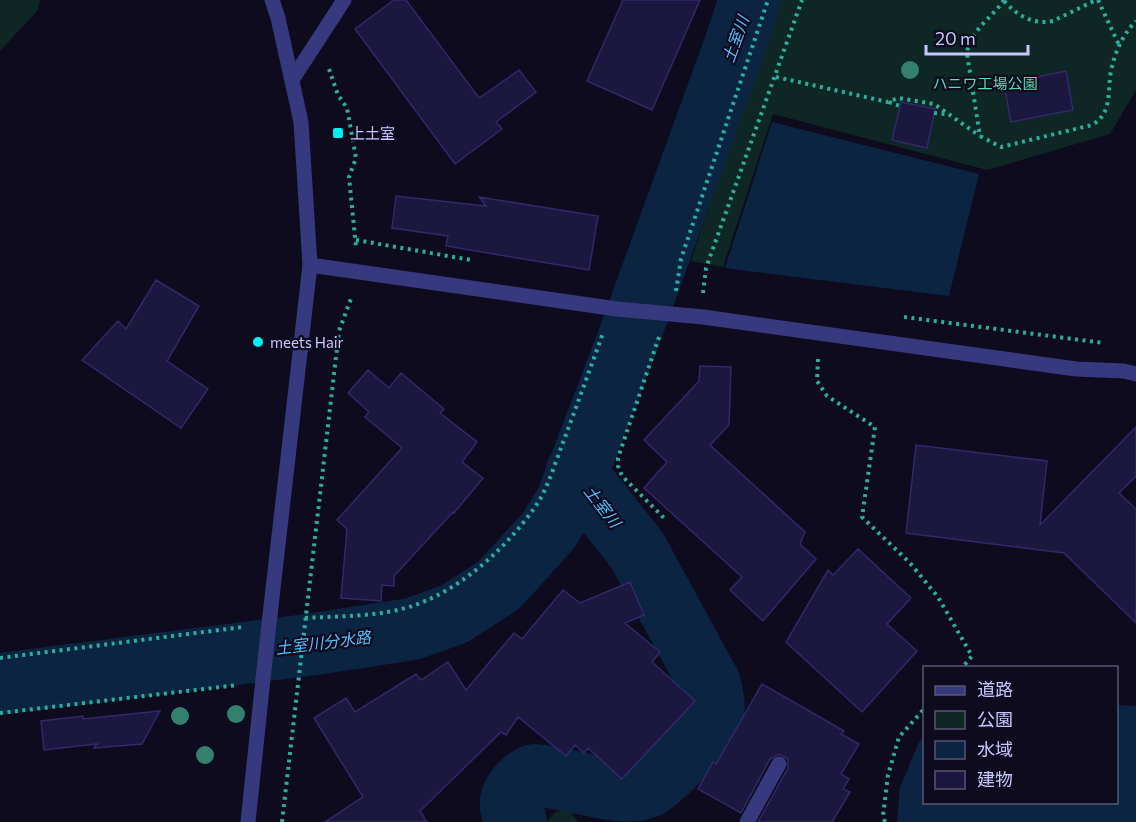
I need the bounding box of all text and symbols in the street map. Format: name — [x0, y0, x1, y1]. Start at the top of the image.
water label: 土室川 — [718, 11, 753, 65]
scale bar — [926, 18, 1028, 56]
text: 20 m — [935, 27, 976, 49]
park label: ハニワ工場公園 — [932, 74, 1038, 92]
place label: 上土室 — [350, 124, 395, 142]
marker: 上土室 — [331, 126, 345, 140]
place label: meets Hair — [270, 333, 344, 351]
marker: meets Hair — [251, 335, 265, 349]
water label: 土室川 — [581, 481, 626, 532]
water label: 土室川分水路 — [274, 626, 374, 657]
legend — [923, 666, 1118, 804]
text: 道路 — [977, 678, 1013, 700]
text: 公園 — [977, 708, 1013, 730]
text: 水域 — [977, 738, 1013, 760]
text: 建物 — [977, 768, 1013, 790]

